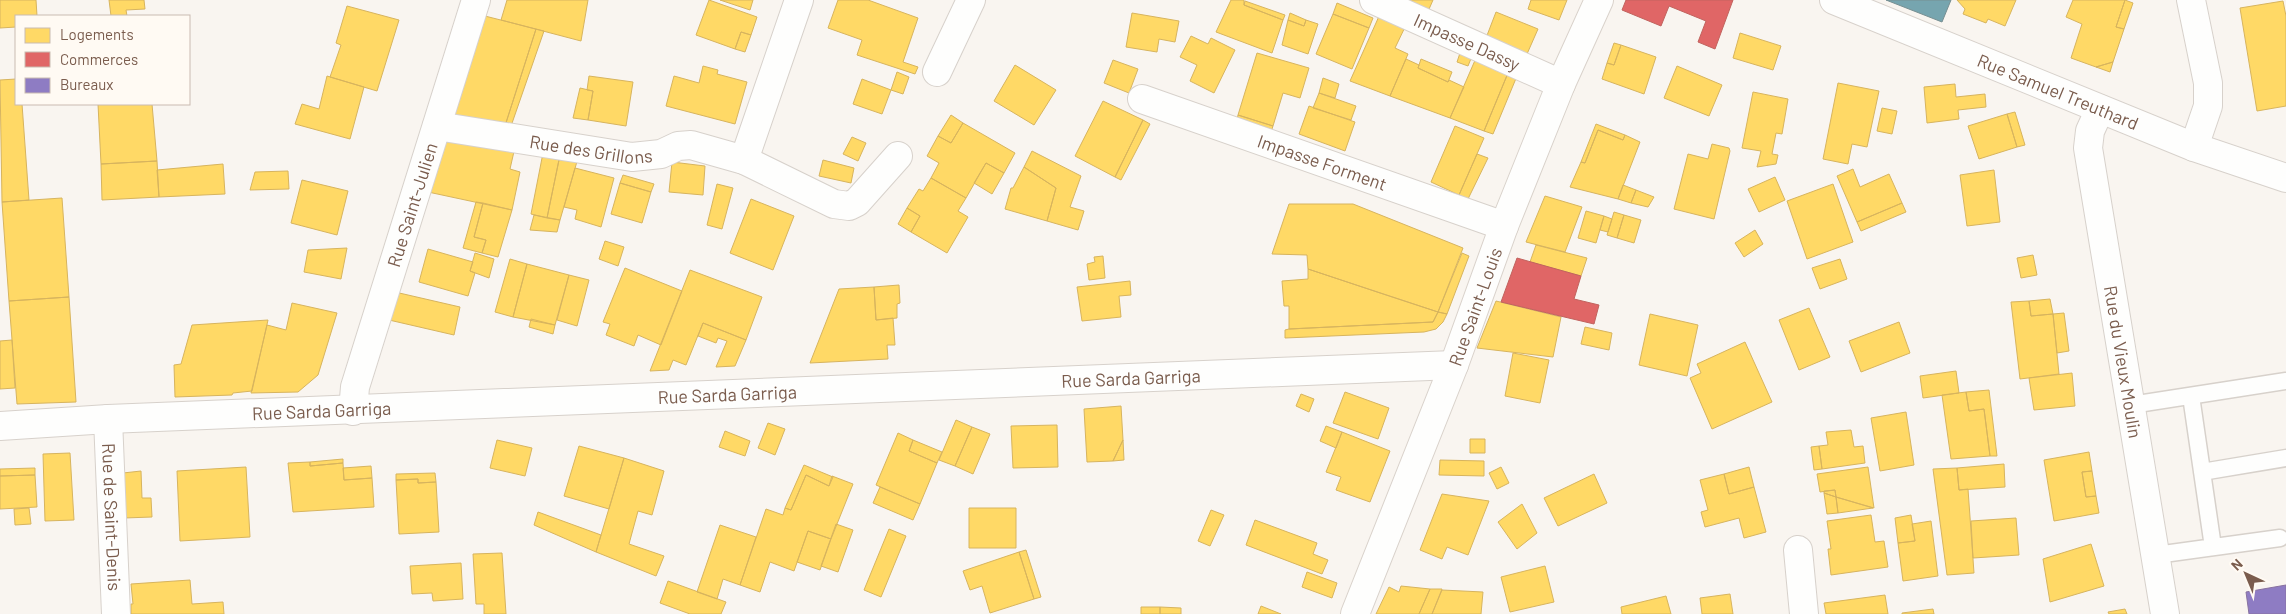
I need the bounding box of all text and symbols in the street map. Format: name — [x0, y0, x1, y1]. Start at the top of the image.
street label: Impasse Dassy — [1411, 8, 1524, 75]
legend — [15, 15, 190, 105]
text: Logements — [60, 25, 134, 43]
street label: Rue Samuel Treuthard — [1974, 49, 2142, 134]
text: Commerces — [60, 50, 138, 68]
text: Bureaux — [60, 75, 113, 93]
street label: Impasse Forment — [1255, 129, 1390, 195]
street label: Rue des Grillons — [528, 130, 654, 168]
street label: Rue Saint-Julien — [382, 140, 442, 270]
street label: Rue Saint-Louis — [1444, 244, 1506, 369]
street label: Rue du Vieux Moulin — [2100, 284, 2147, 440]
street label: Rue Sarda Garriga — [1061, 364, 1201, 392]
street label: Rue Sarda Garriga — [657, 380, 797, 408]
street label: Rue Sarda Garriga — [252, 397, 392, 424]
street label: Rue de Saint-Denis — [98, 443, 126, 591]
north arrow — [2221, 549, 2271, 599]
text: N — [2227, 555, 2246, 574]

